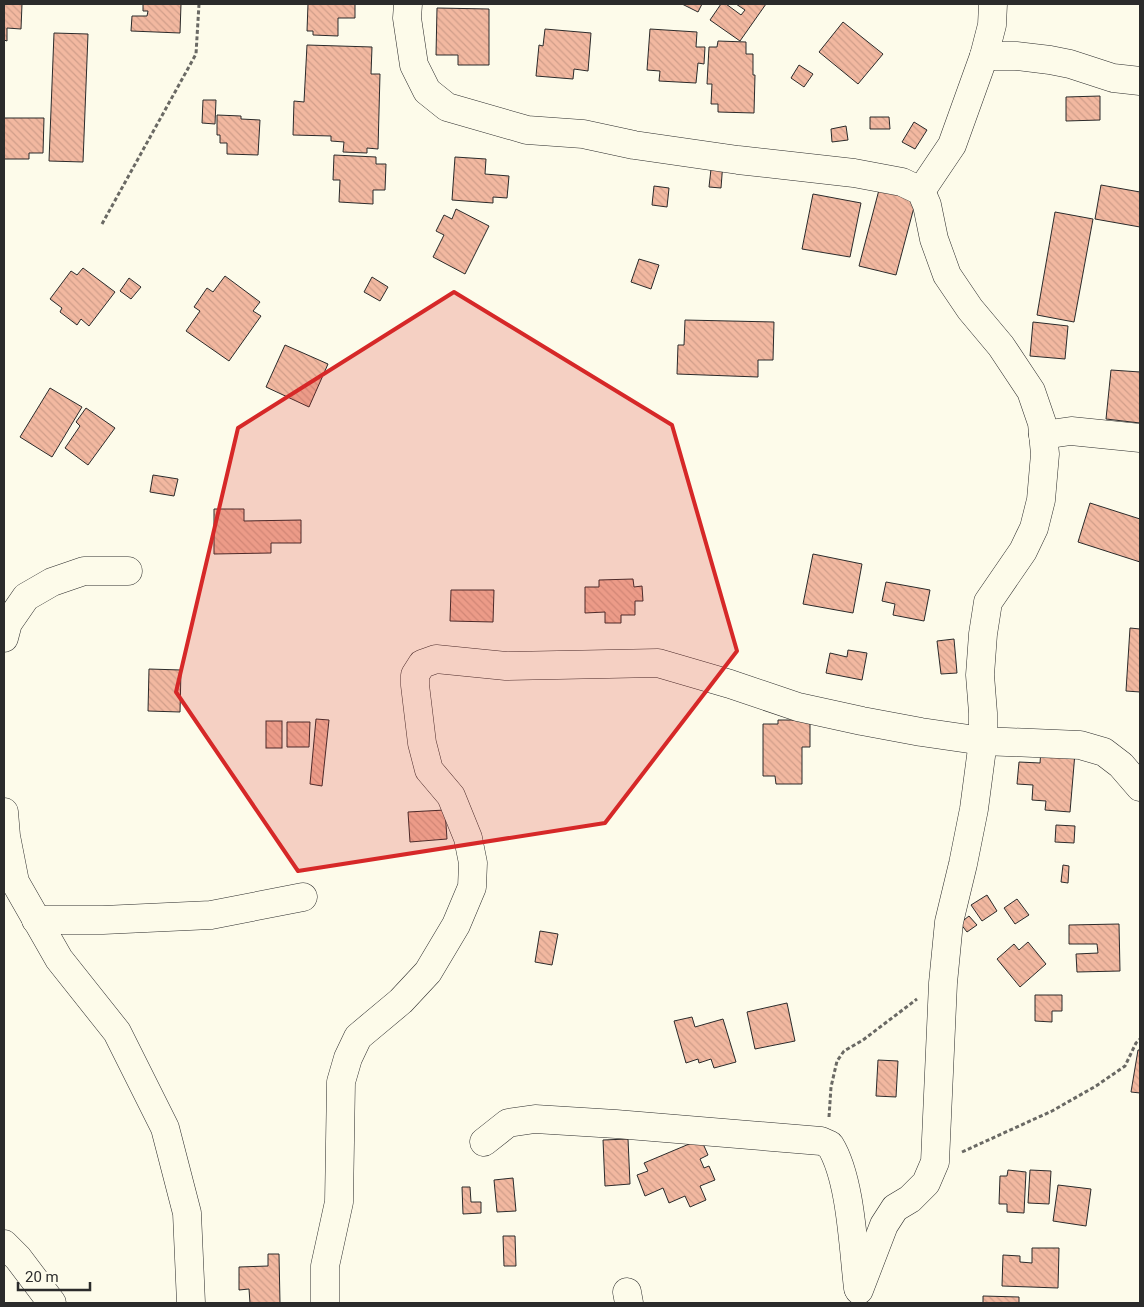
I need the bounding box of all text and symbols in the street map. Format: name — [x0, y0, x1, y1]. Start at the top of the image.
scale bar — [18, 1260, 90, 1292]
text: 20 m — [25, 1268, 59, 1286]

